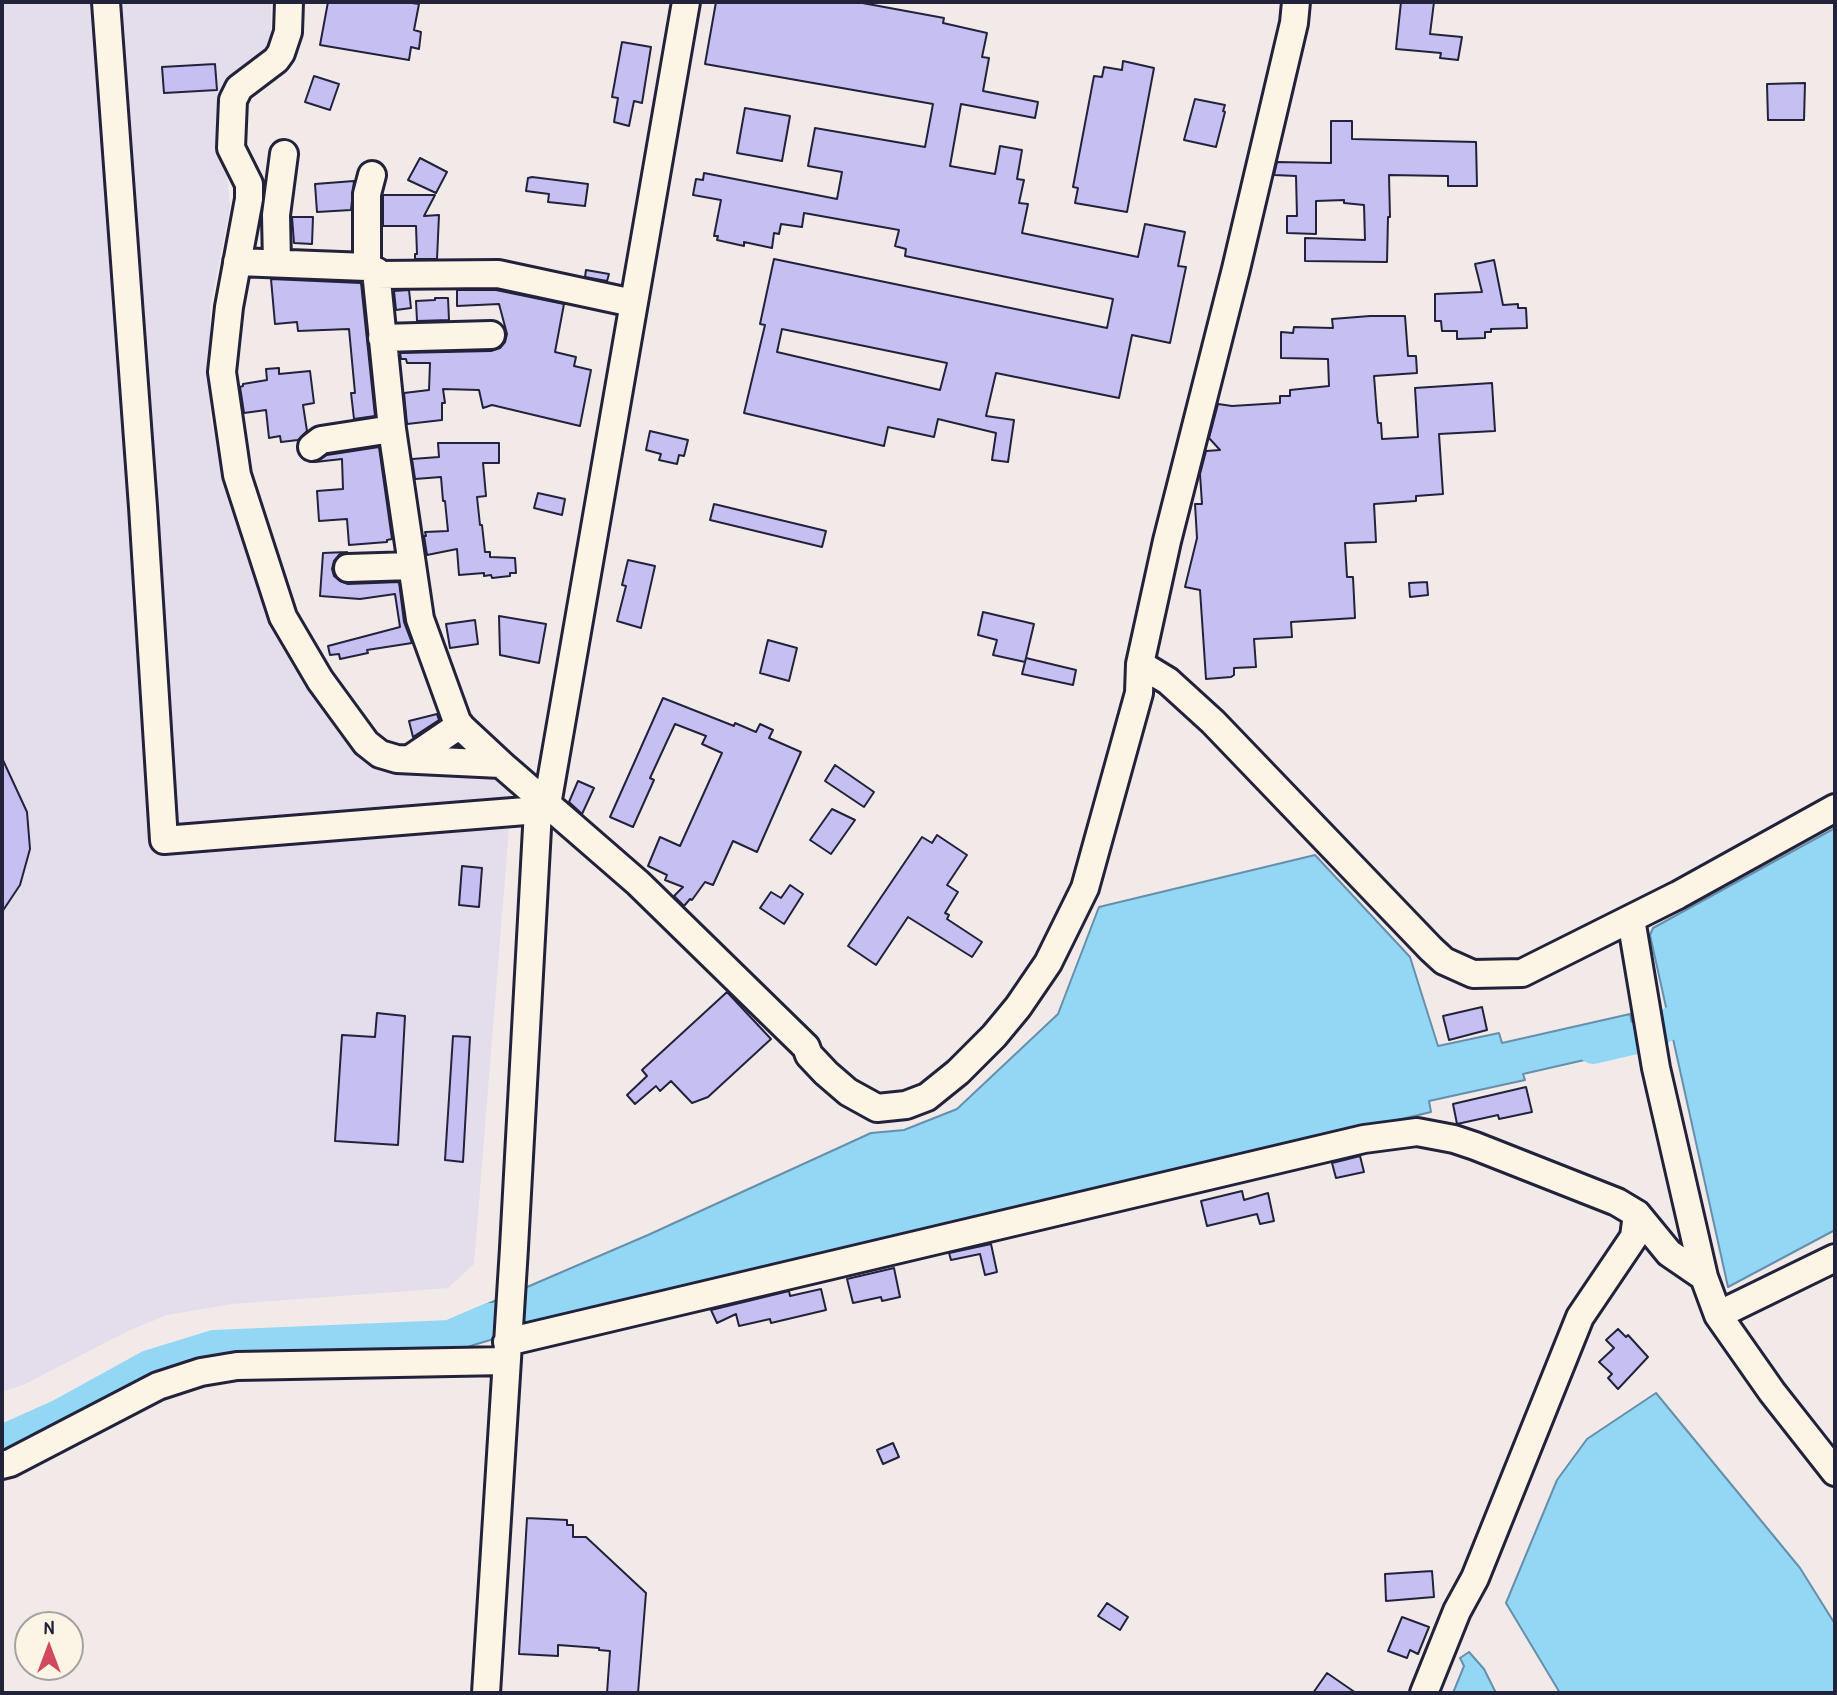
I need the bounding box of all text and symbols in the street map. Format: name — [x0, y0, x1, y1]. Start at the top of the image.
north arrow — [14, 1611, 84, 1681]
text: N — [44, 1614, 54, 1640]

